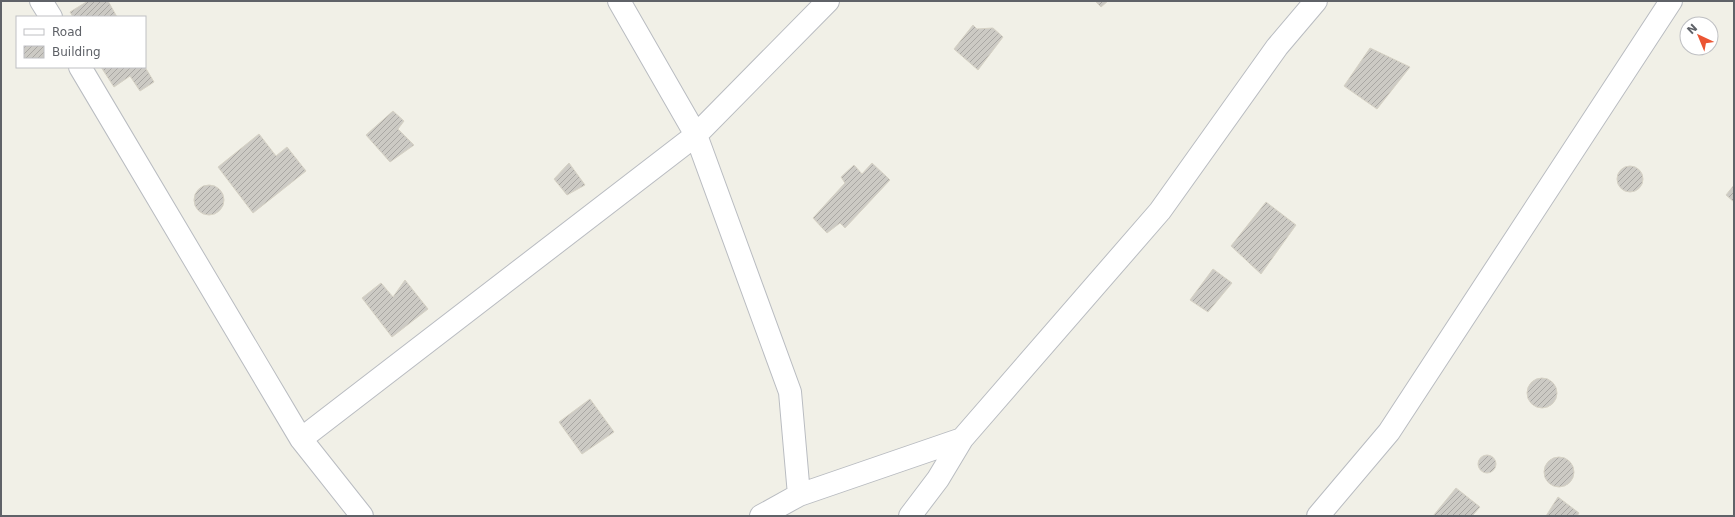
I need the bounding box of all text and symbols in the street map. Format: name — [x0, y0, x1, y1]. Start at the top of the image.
legend — [16, 16, 146, 68]
north arrow — [1679, 16, 1719, 56]
text: N — [1685, 21, 1700, 37]
text: Road — [52, 25, 82, 39]
text: Building — [52, 45, 101, 59]

